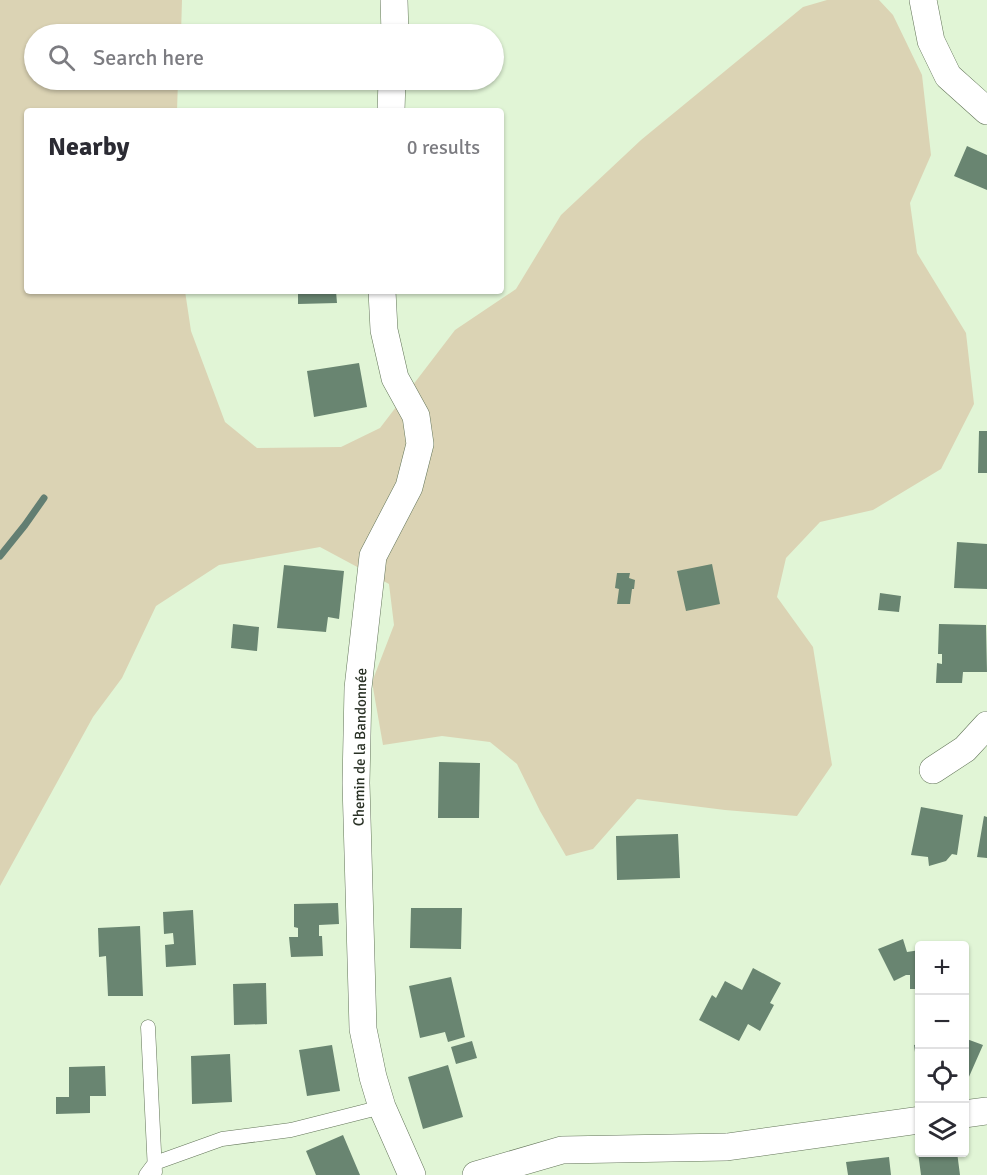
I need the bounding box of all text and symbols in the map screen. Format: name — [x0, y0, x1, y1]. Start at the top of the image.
search box — [24, 24, 504, 90]
icon: search — [45, 41, 78, 74]
text: Search here — [93, 44, 204, 71]
text: Nearby — [48, 131, 129, 163]
text: 0 results — [407, 135, 480, 160]
street label: Chemin de la Bandonnée — [350, 668, 370, 826]
map controls — [915, 941, 969, 1157]
button: + — [915, 941, 969, 995]
button: − — [915, 995, 969, 1049]
button: locate — [915, 1049, 969, 1103]
button: layers — [915, 1103, 969, 1157]

